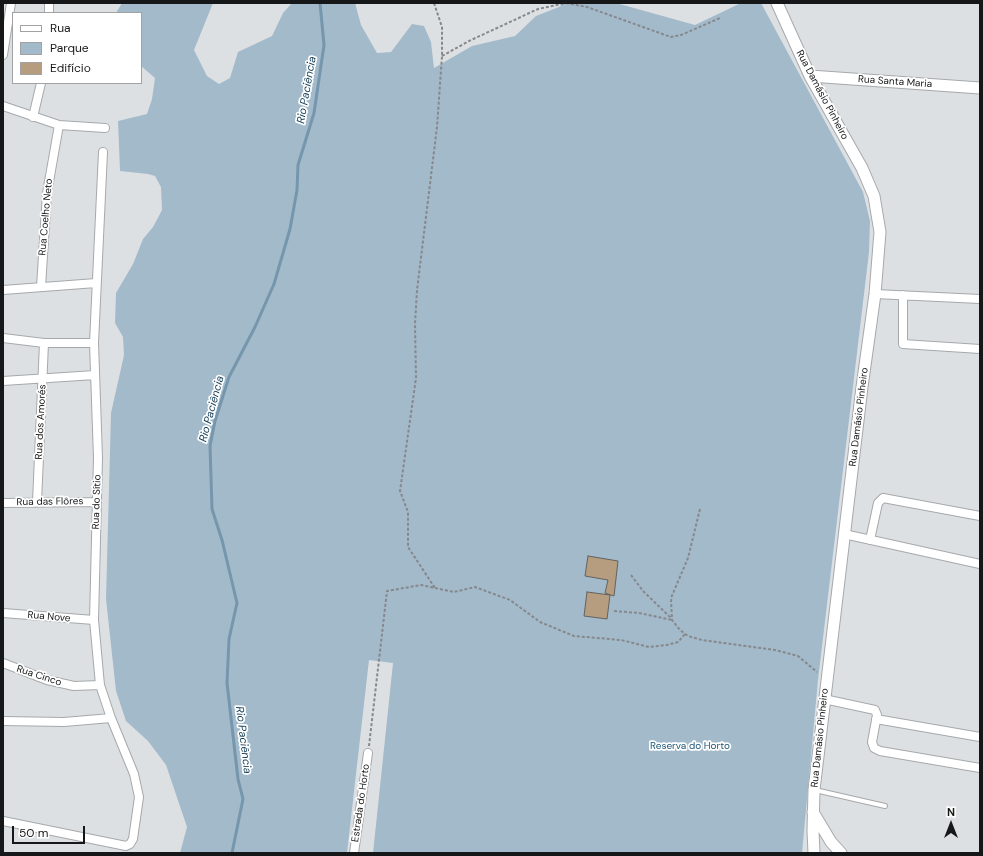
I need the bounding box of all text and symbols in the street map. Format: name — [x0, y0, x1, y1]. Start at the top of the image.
legend — [12, 12, 142, 84]
text: Rua — [50, 20, 71, 36]
text: Parque — [50, 40, 89, 56]
street label: Rua Damásio Pinheiro — [793, 48, 851, 142]
water label: Rio Paciência — [295, 55, 319, 125]
text: Edifício — [50, 60, 91, 76]
street label: Rua Santa Maria — [858, 73, 932, 91]
street label: Rua Coelho Neto — [37, 178, 55, 256]
street label: Rua Damásio Pinheiro — [847, 367, 871, 467]
water label: Rio Paciência — [197, 374, 227, 444]
street label: Rua dos Amorés — [33, 384, 49, 460]
street label: Rua do Sítio — [90, 474, 104, 530]
street label: Rua das Flôres — [16, 495, 84, 509]
street label: Rua Nove — [27, 609, 71, 625]
street label: Rua Cinco — [15, 663, 63, 689]
street label: Rua Damásio Pinheiro — [809, 688, 831, 788]
water label: Rio Paciência — [232, 705, 254, 775]
park label: Reserva do Horto — [650, 740, 730, 752]
street label: Estrada do Horto — [350, 763, 372, 843]
north arrow — [931, 804, 971, 844]
text: N — [947, 805, 955, 819]
scale bar — [14, 818, 87, 844]
text: 50 m — [19, 825, 48, 841]

